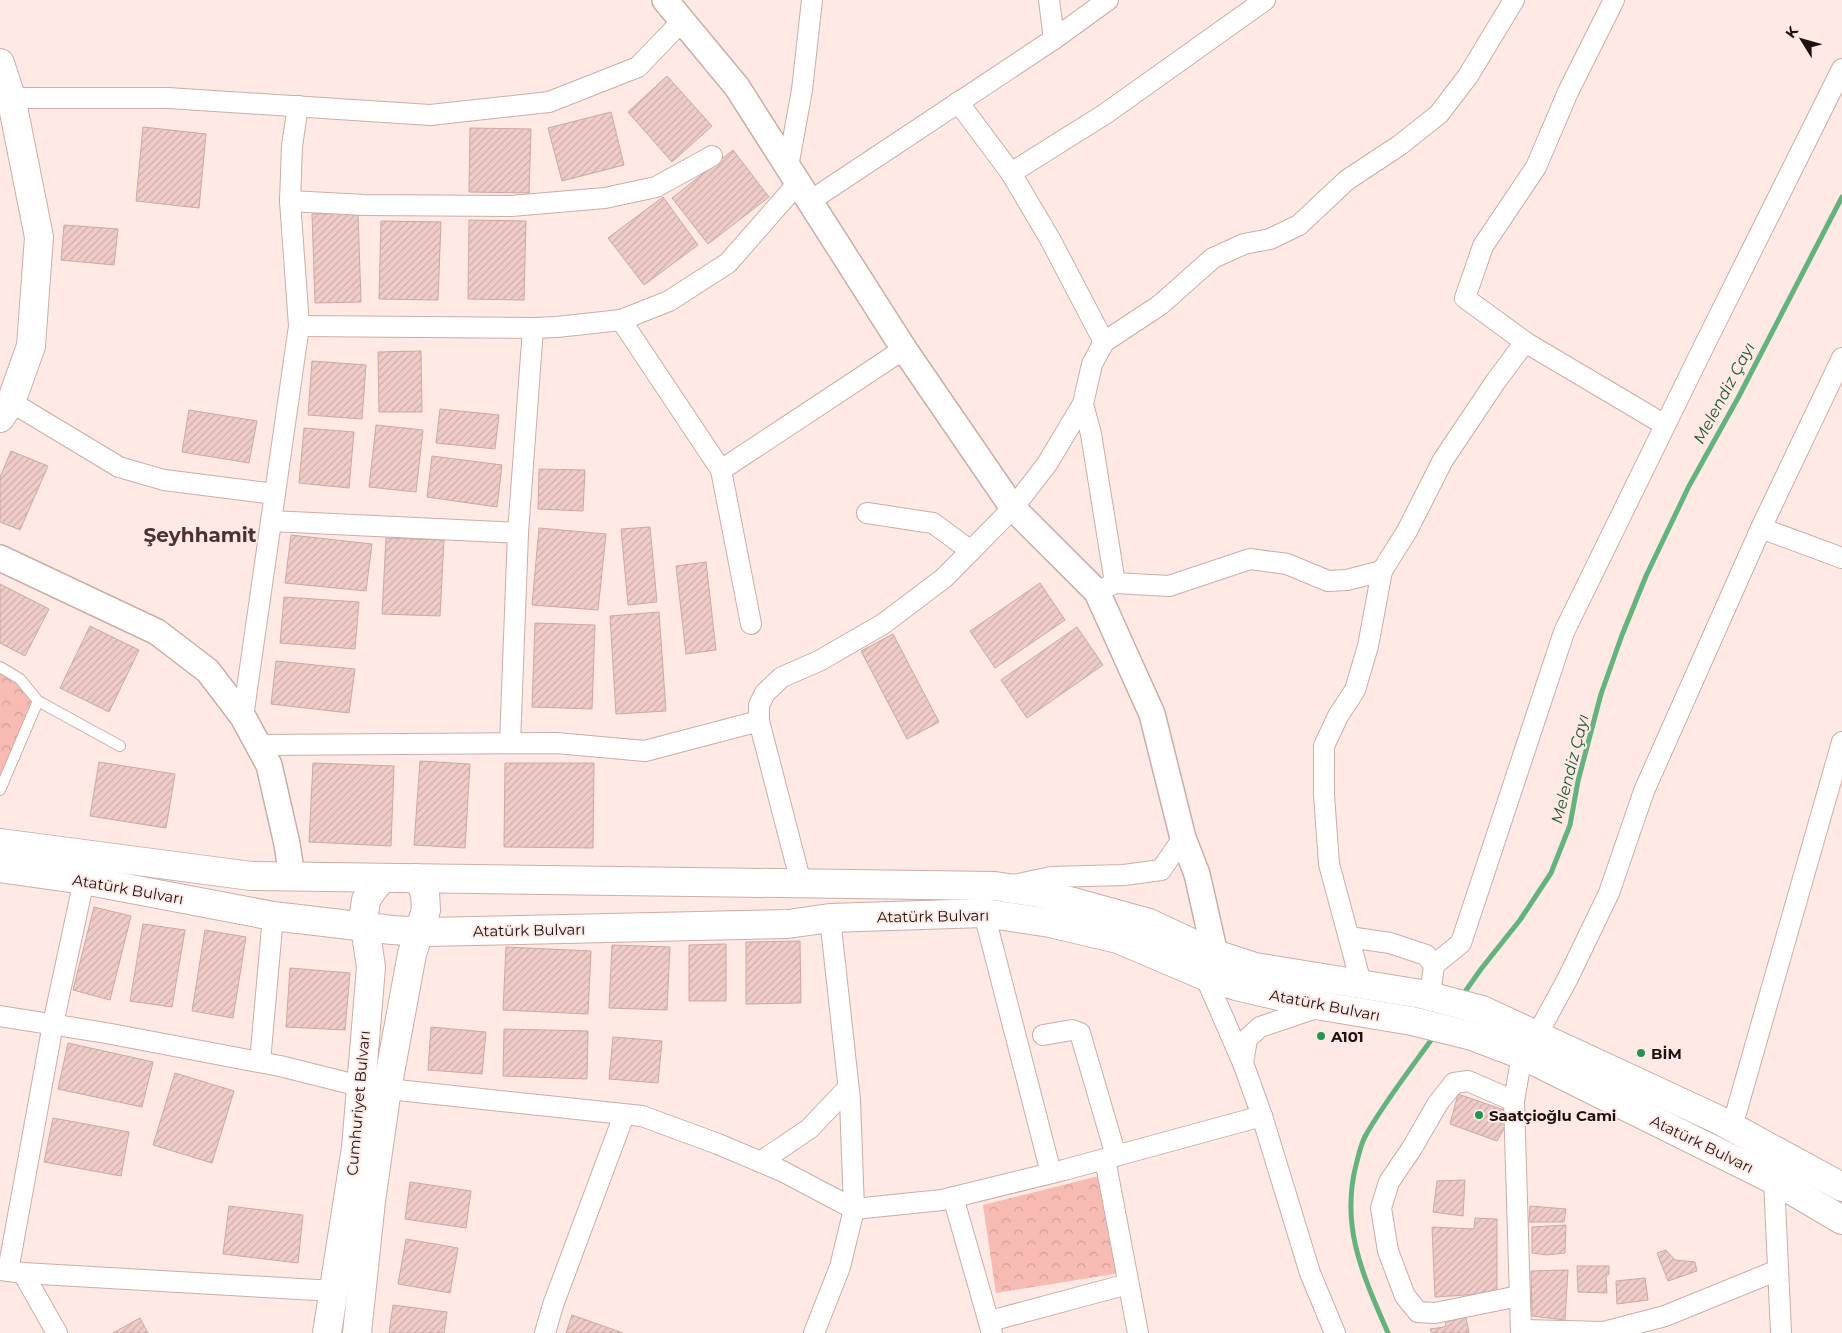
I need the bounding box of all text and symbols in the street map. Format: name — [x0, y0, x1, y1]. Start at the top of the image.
north arrow — [1777, 15, 1827, 65]
text: K — [1781, 22, 1802, 42]
water label: Melendiz Çayı — [1689, 339, 1759, 447]
district label: Şeyhhamit — [143, 523, 257, 547]
water label: Melendiz Çayı — [1547, 712, 1593, 826]
street label: Atatürk Bulvarı — [71, 870, 185, 908]
street label: Atatürk Bulvarı — [877, 906, 989, 926]
street label: Atatürk Bulvarı — [473, 920, 585, 940]
street label: Atatürk Bulvarı — [1268, 985, 1382, 1025]
place label: A101 — [1330, 1027, 1364, 1046]
street label: Cumhuriyet Bulvarı — [342, 1030, 374, 1176]
marker: A101 — [1315, 1030, 1327, 1042]
place label: BİM — [1651, 1044, 1682, 1063]
marker: BİM — [1635, 1047, 1647, 1059]
place label: Saatçioğlu Cami — [1489, 1106, 1616, 1125]
marker: Saatçioğlu Cami — [1473, 1109, 1485, 1121]
street label: Atatürk Bulvarı — [1647, 1111, 1757, 1177]

